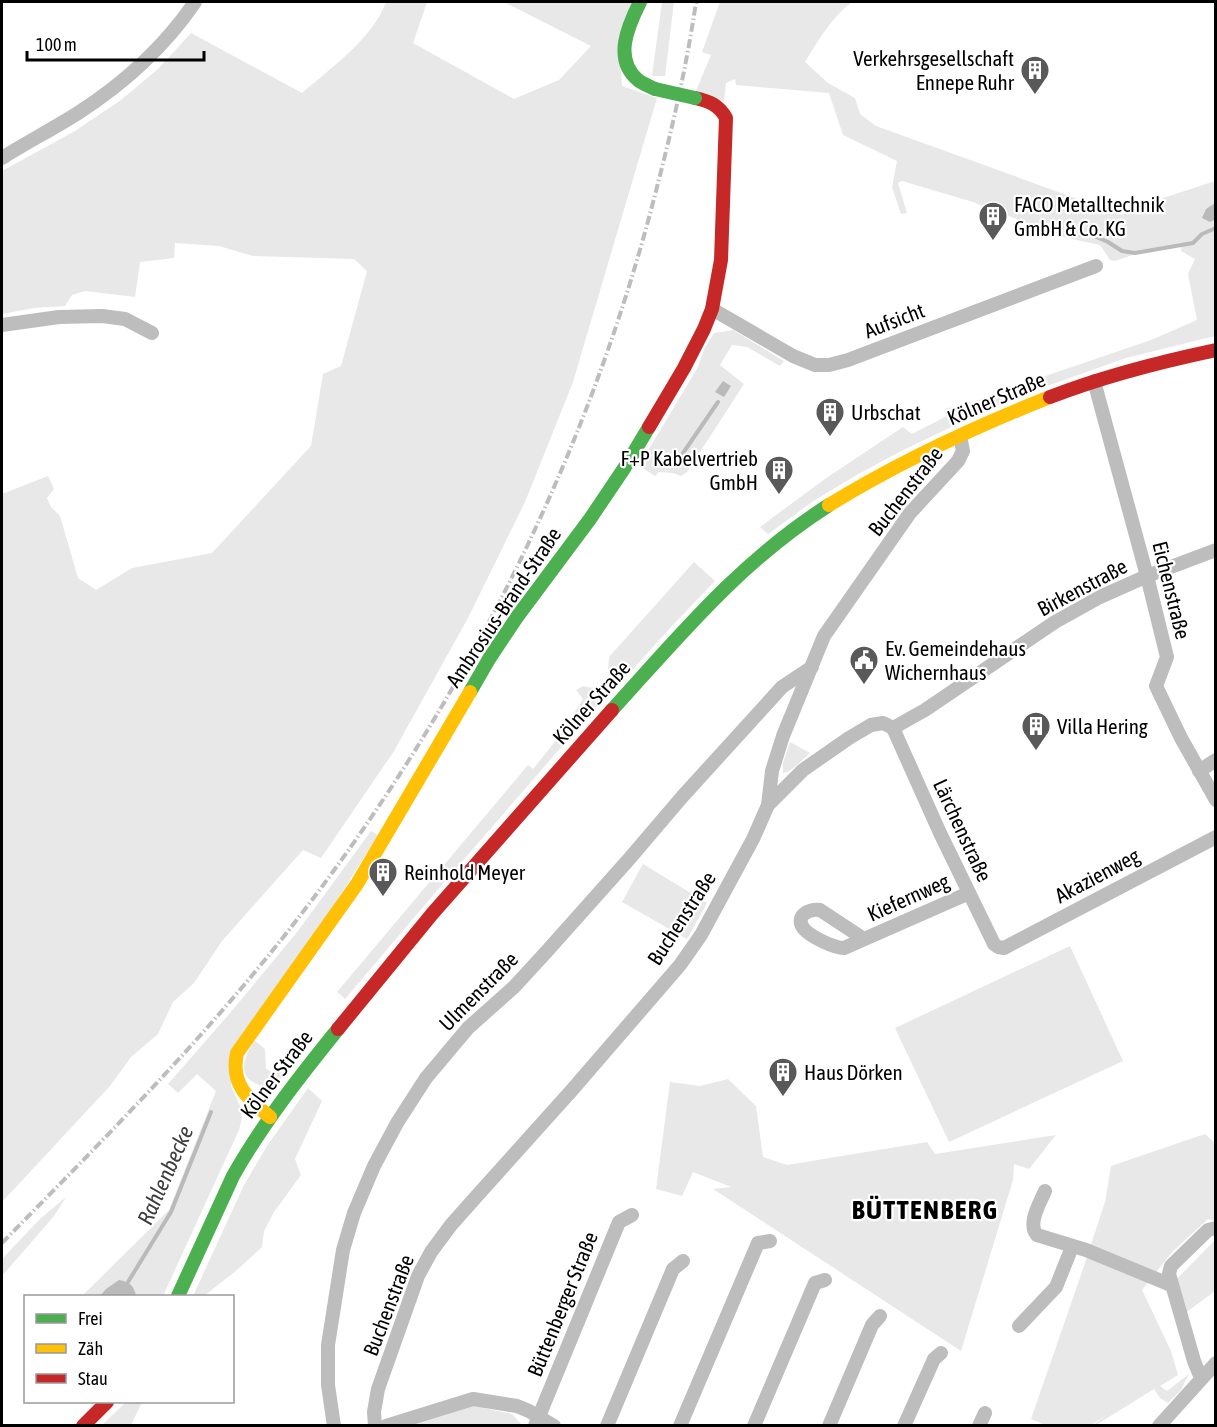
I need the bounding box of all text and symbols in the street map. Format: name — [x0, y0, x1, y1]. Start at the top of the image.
scale bar — [27, 24, 204, 62]
text: 100 m — [36, 34, 77, 55]
place label: Verkehrsgesellschaft Ennepe Ruhr — [853, 46, 1015, 94]
building icon: Verkehrsgesellschaft Ennepe Ruhr — [1019, 54, 1051, 96]
place label: FACO Metalltechnik GmbH & Co. KG — [1014, 192, 1165, 240]
building icon: FACO Metalltechnik GmbH & Co. KG — [977, 200, 1009, 242]
street label: Aufsicht — [861, 298, 927, 342]
street label: Kölner Straße — [943, 367, 1049, 429]
building icon: Urbschat — [814, 396, 846, 438]
place label: Urbschat — [851, 400, 921, 424]
street label: Buchenstraße — [863, 442, 947, 540]
place label: F+P Kabelvertrieb GmbH — [620, 446, 758, 494]
building icon: F+P Kabelvertrieb GmbH — [763, 454, 795, 496]
street label: Ambrosius-Brand-Straße — [441, 523, 565, 691]
street label: Eichenstraße — [1148, 539, 1196, 641]
street label: Birkenstraße — [1033, 553, 1131, 621]
place label: Ev. Gemeindehaus Wichernhaus — [885, 636, 1026, 684]
public building icon: Ev. Gemeindehaus Wichernhaus — [848, 644, 880, 686]
street label: Kölner Straße — [547, 655, 635, 749]
building icon: Villa Hering — [1020, 710, 1052, 752]
place label: Villa Hering — [1057, 714, 1148, 738]
street label: Lärchenstraße — [929, 775, 997, 885]
street label: Akazienweg — [1051, 843, 1143, 907]
building icon: Reinhold Meyer — [367, 856, 399, 898]
place label: Reinhold Meyer — [404, 860, 526, 884]
street label: Buchenstraße — [642, 867, 720, 969]
street label: Kiefernweg — [863, 868, 953, 926]
street label: Ulmenstraße — [434, 947, 522, 1035]
street label: Kölner Straße — [235, 1025, 317, 1123]
building icon: Haus Dörken — [767, 1056, 799, 1098]
place label: Haus Dörken — [804, 1060, 903, 1084]
water label: Rahlenbecke — [132, 1122, 198, 1228]
district label: BÜTTENBERG — [852, 1194, 998, 1225]
street label: Büttenberger Straße — [522, 1228, 602, 1380]
street label: Buchenstraße — [358, 1251, 418, 1359]
legend — [24, 1295, 234, 1403]
text: Frei — [78, 1308, 103, 1329]
text: Zäh — [78, 1338, 103, 1359]
text: Stau — [78, 1368, 108, 1389]

